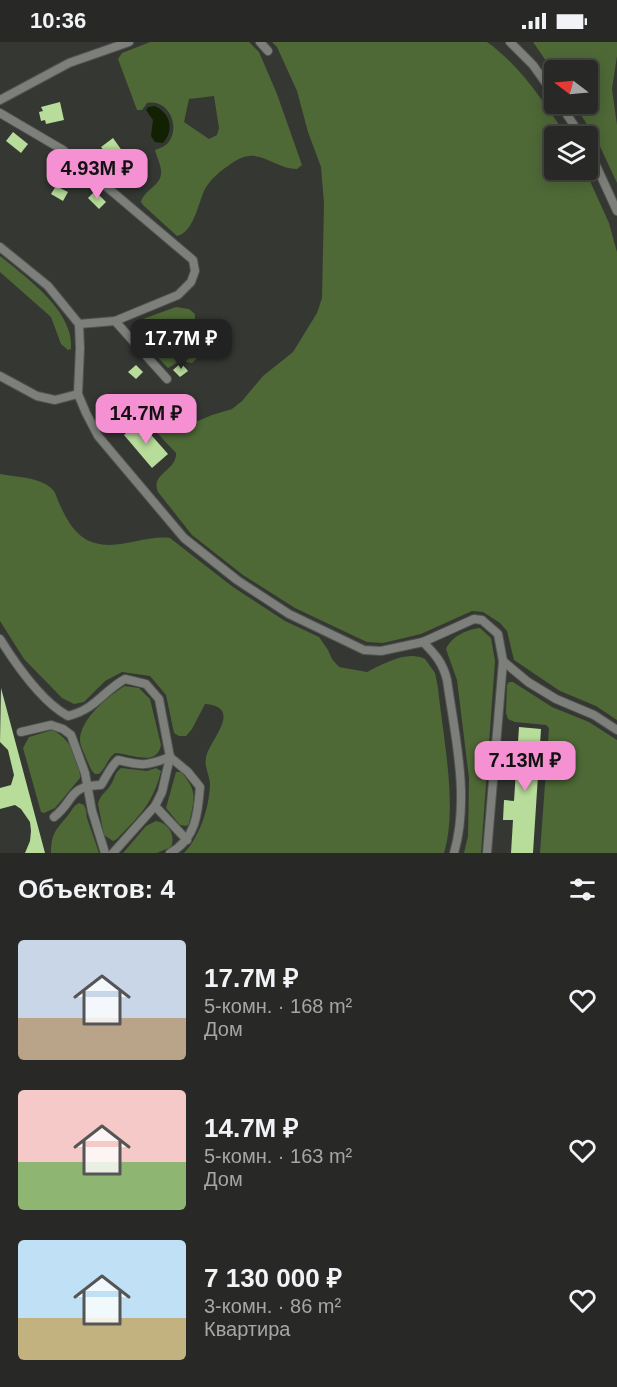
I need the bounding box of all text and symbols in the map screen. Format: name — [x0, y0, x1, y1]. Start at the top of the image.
text: 10:36 — [30, 8, 86, 33]
north arrow — [544, 60, 598, 114]
map controls — [544, 60, 598, 180]
button: layers — [544, 126, 598, 180]
pin: 4.93M ₽ — [42, 149, 152, 200]
text: 4.93M ₽ — [61, 157, 133, 179]
pin: 17.7M ₽ — [126, 319, 236, 370]
text: 17.7M ₽ — [145, 327, 217, 349]
pin: 14.7M ₽ — [91, 394, 201, 445]
text: 14.7M ₽ — [110, 402, 182, 424]
pin: 7.13M ₽ — [470, 741, 580, 792]
text: 7.13M ₽ — [489, 749, 561, 771]
icon: filters — [566, 873, 599, 906]
text: Объектов: 4 — [18, 874, 175, 904]
text: 17.7M ₽ — [204, 963, 299, 993]
icon: home — [66, 964, 138, 1036]
icon: heart — [566, 984, 599, 1017]
text: 5-комн. · 168 m² — [204, 995, 352, 1017]
text: Дом — [204, 1018, 243, 1040]
text: 14.7M ₽ — [204, 1113, 299, 1143]
icon: home — [66, 1114, 138, 1186]
icon: heart — [566, 1134, 599, 1167]
text: 5-комн. · 163 m² — [204, 1145, 352, 1167]
text: Дом — [204, 1168, 243, 1190]
text: 7 130 000 ₽ — [204, 1263, 342, 1293]
icon: home — [66, 1264, 138, 1336]
icon: heart — [566, 1284, 599, 1317]
text: 3-комн. · 86 m² — [204, 1295, 341, 1317]
text: Квартира — [204, 1318, 290, 1340]

